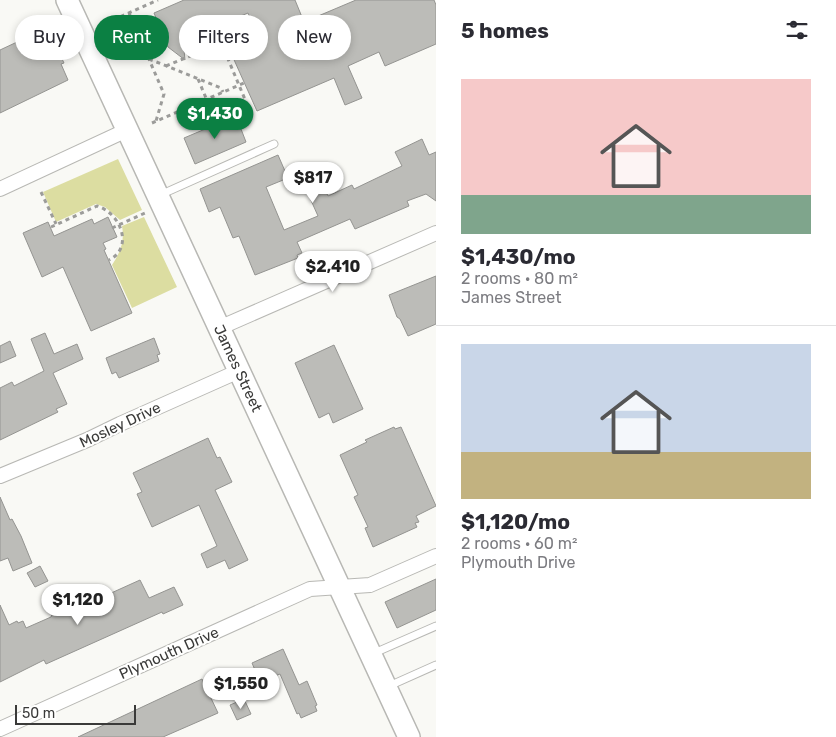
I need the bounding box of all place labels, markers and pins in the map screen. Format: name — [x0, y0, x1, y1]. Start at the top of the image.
pin: $1,430 — [174, 98, 256, 140]
pin: $817 — [283, 162, 343, 204]
pin: $2,410 — [292, 250, 374, 293]
pin: $1,120 — [37, 584, 119, 626]
pin: $1,550 — [200, 668, 282, 710]

